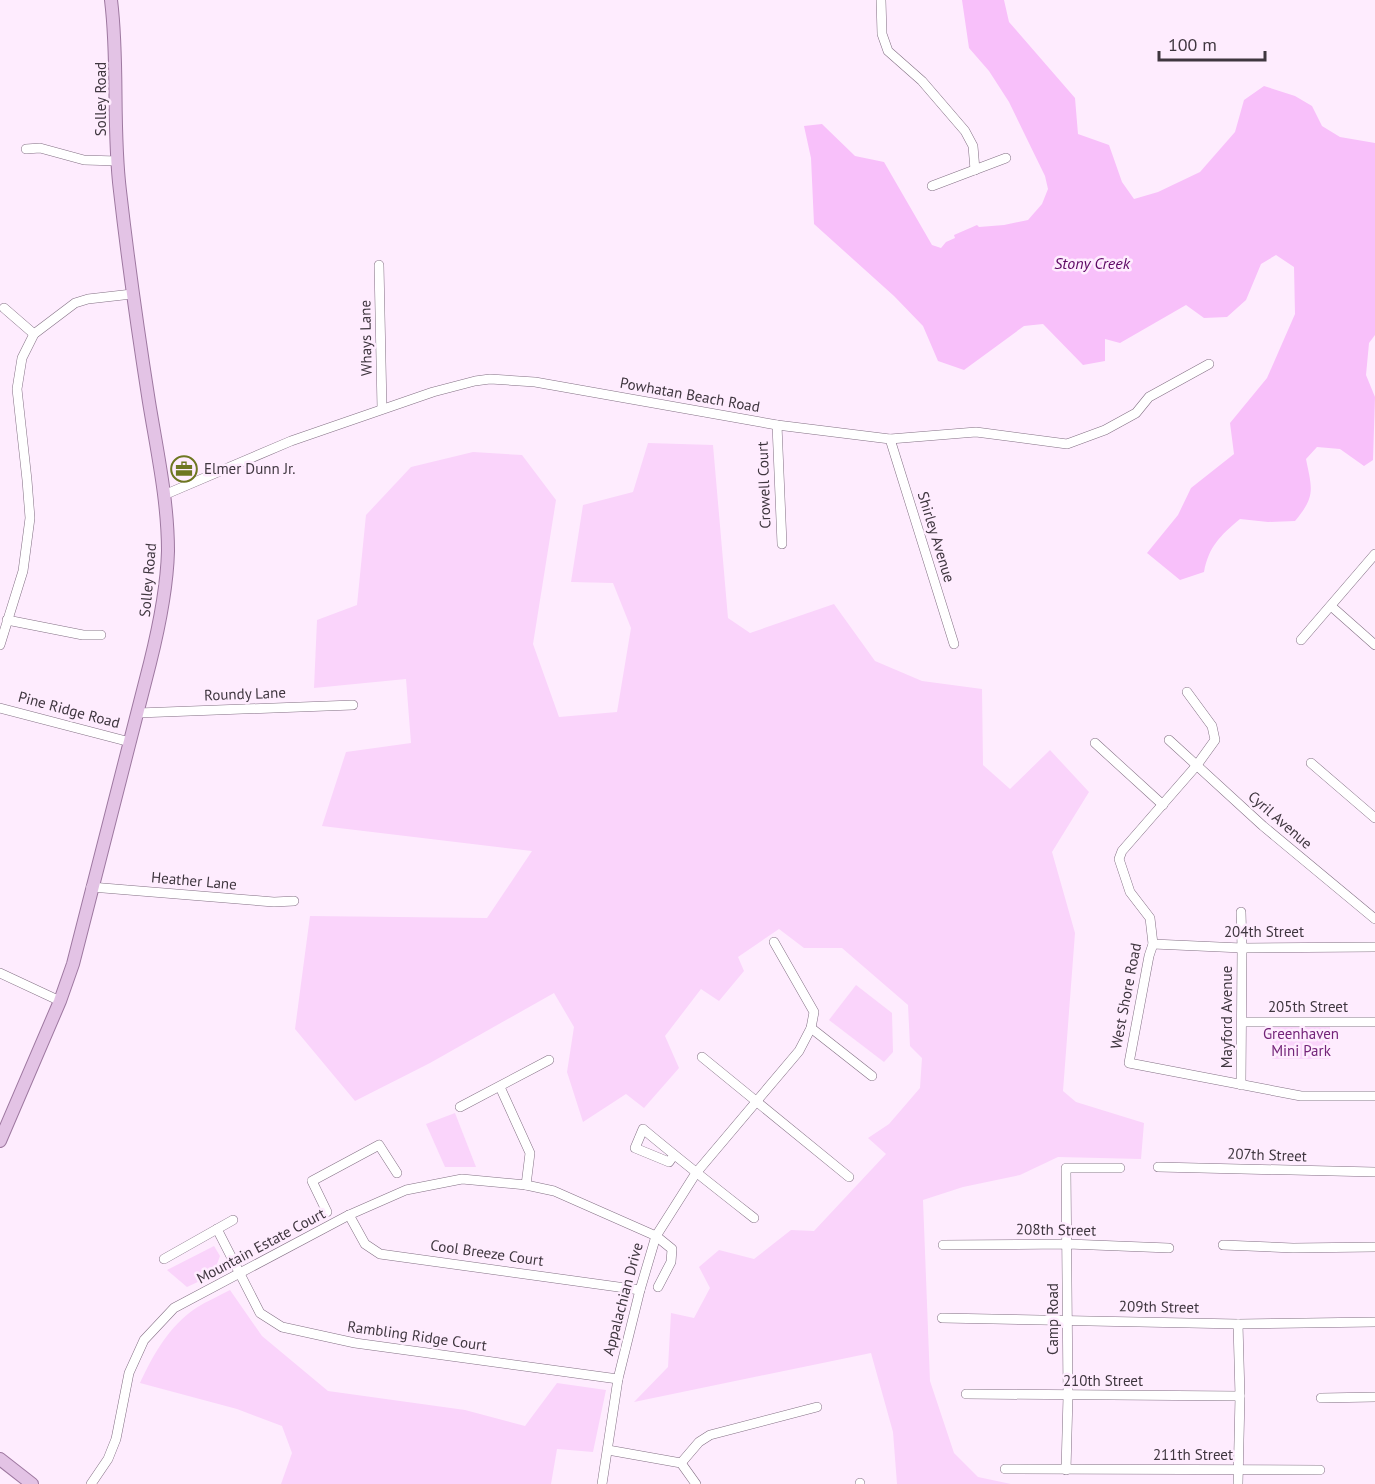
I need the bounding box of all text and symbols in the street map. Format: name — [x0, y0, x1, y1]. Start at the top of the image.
scale bar — [1159, 24, 1266, 62]
text: 100 m — [1168, 33, 1217, 56]
street label: Solley Road — [91, 62, 110, 136]
water label: Stony Creek — [1054, 253, 1131, 273]
street label: Whays Lane — [355, 300, 376, 376]
street label: Powhatan Beach Road — [619, 373, 762, 416]
street label: Crowell Court — [752, 441, 775, 529]
office icon: Elmer Dunn Jr. — [169, 454, 199, 484]
place label: Elmer Dunn Jr. — [204, 459, 295, 478]
street label: Shirley Avenue — [914, 489, 959, 584]
street label: Solley Road — [135, 542, 160, 618]
street label: Roundy Lane — [204, 683, 286, 704]
street label: Pine Ridge Road — [16, 687, 122, 732]
street label: Cyril Avenue — [1244, 787, 1316, 853]
street label: Heather Lane — [150, 867, 238, 894]
street label: 204th Street — [1224, 922, 1304, 941]
street label: West Shore Road — [1106, 941, 1145, 1050]
street label: Mayford Avenue — [1217, 966, 1236, 1068]
street label: 205th Street — [1268, 997, 1348, 1016]
park label: Greenhaven Mini Park — [1263, 1024, 1339, 1060]
street label: 207th Street — [1227, 1144, 1307, 1165]
street label: Mountain Estate Court — [193, 1204, 328, 1288]
street label: 208th Street — [1016, 1219, 1096, 1240]
street label: Cool Breeze Court — [429, 1235, 545, 1270]
street label: Appalachian Drive — [598, 1240, 647, 1358]
street label: Camp Road — [1043, 1283, 1062, 1355]
street label: 209th Street — [1119, 1296, 1199, 1317]
street label: Rambling Ridge Court — [346, 1316, 488, 1355]
street label: 210th Street — [1063, 1371, 1143, 1390]
street label: 211th Street — [1153, 1445, 1233, 1464]

